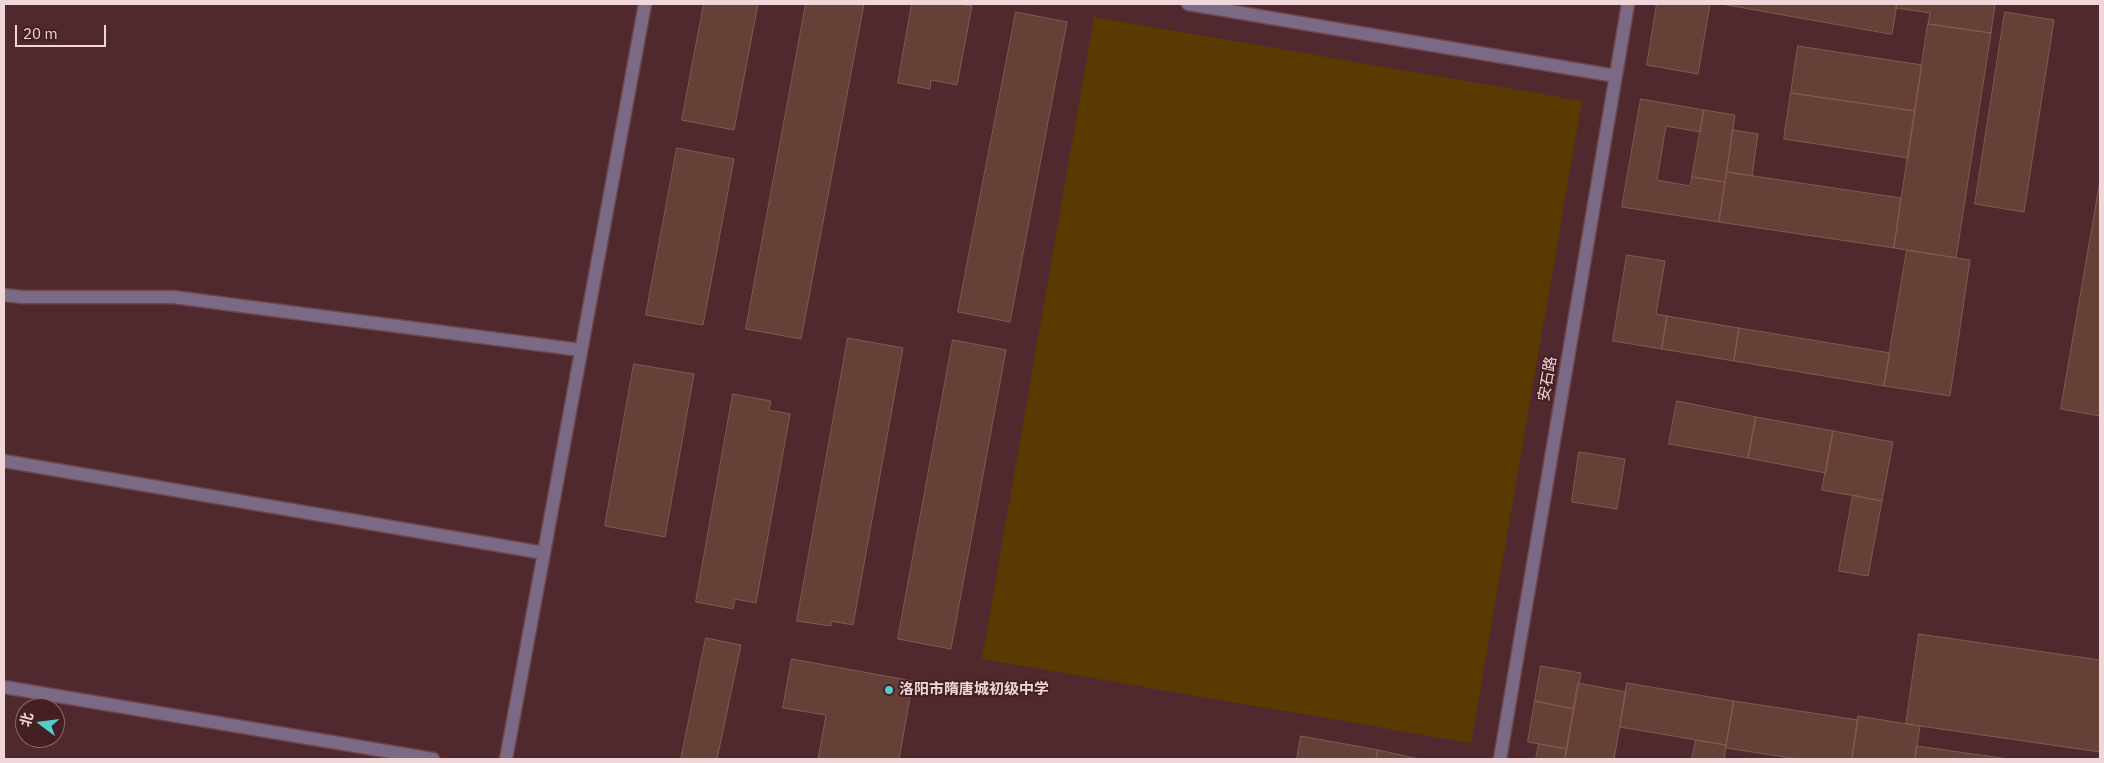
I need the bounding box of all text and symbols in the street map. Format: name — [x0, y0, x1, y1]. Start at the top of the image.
scale bar — [18, 15, 109, 47]
text: 20 m — [23, 24, 58, 43]
street label: 安石路 — [1535, 355, 1561, 403]
place label: 洛阳市隋唐城初级中学 — [899, 681, 1049, 699]
marker: 洛阳市隋唐城初级中学 — [883, 684, 895, 696]
north arrow — [15, 698, 65, 748]
text: 北 — [16, 710, 37, 728]

